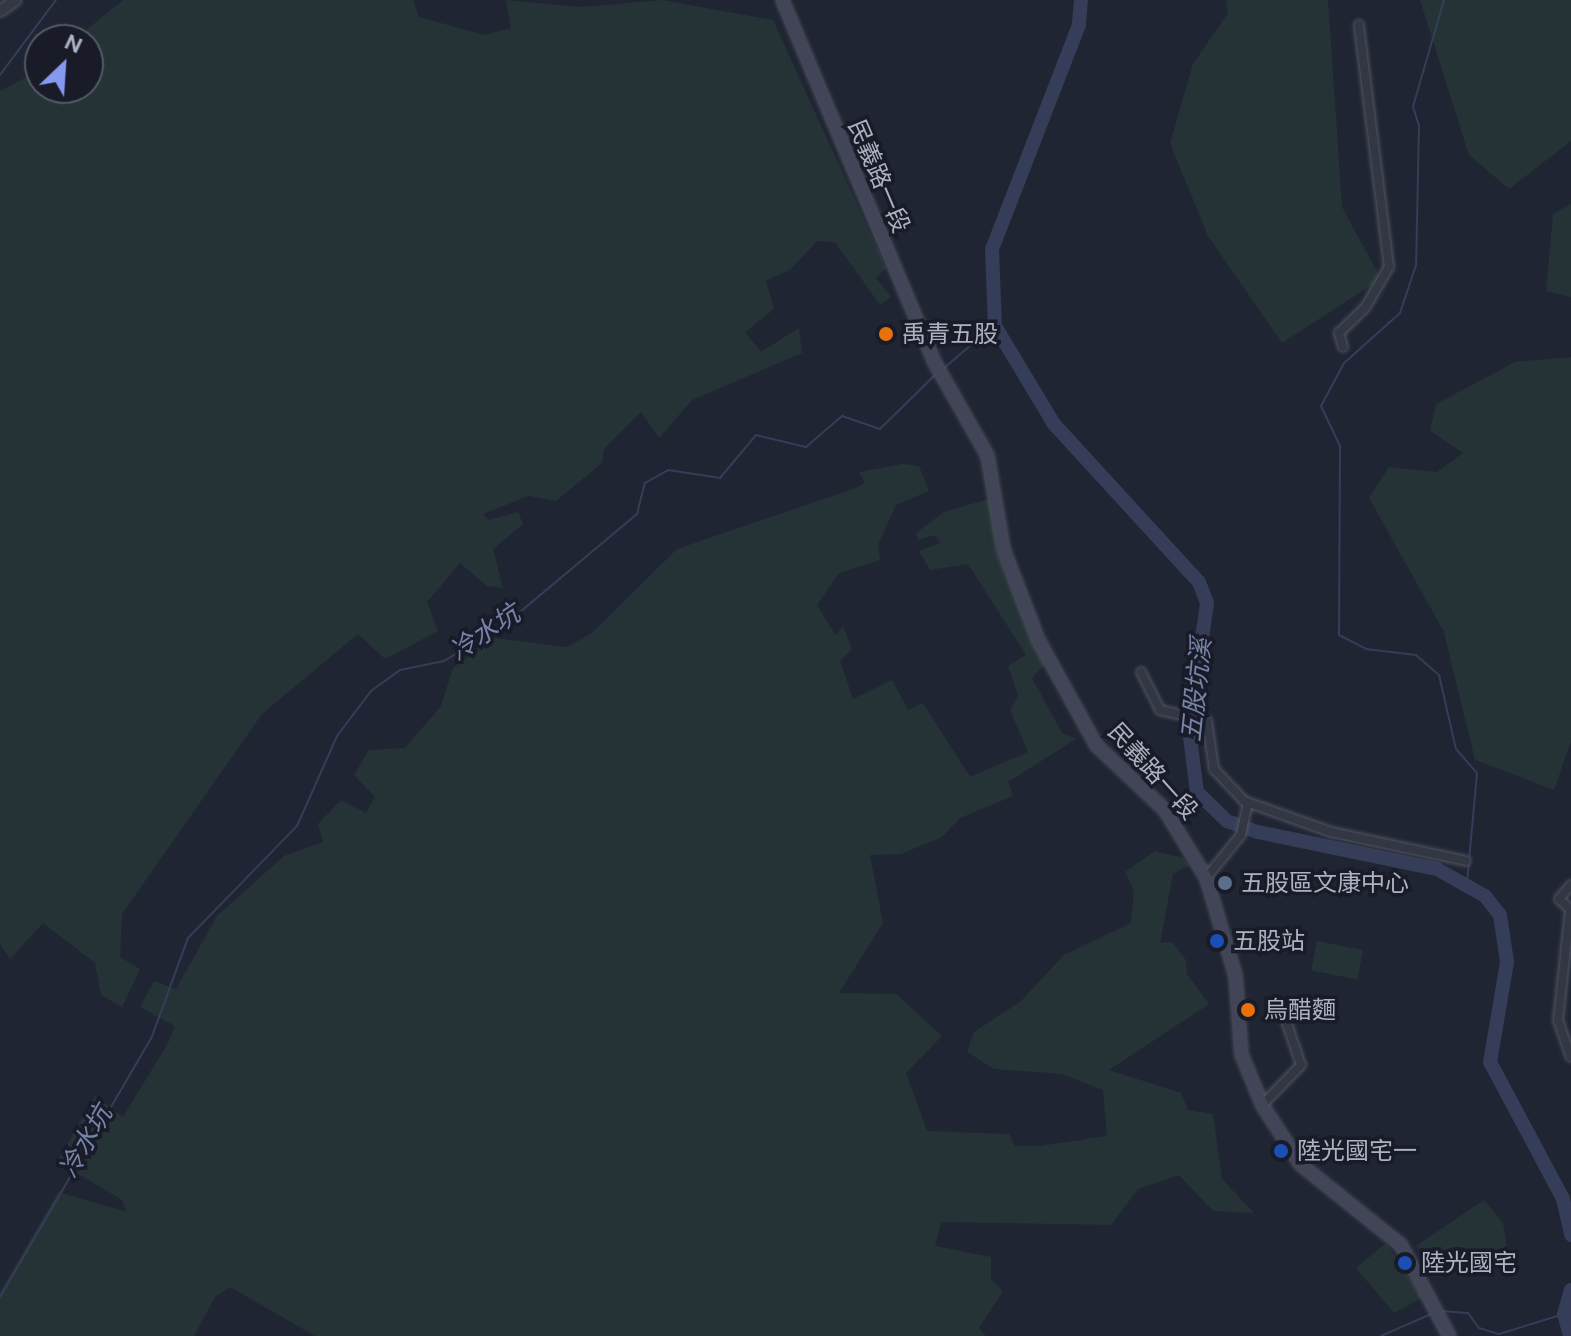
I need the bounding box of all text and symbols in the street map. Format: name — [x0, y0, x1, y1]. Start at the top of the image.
north arrow — [24, 24, 104, 104]
text: N — [60, 27, 87, 60]
street label: 民義路一段 — [842, 115, 916, 237]
place label: 禹青五股 — [902, 320, 998, 348]
marker: 禹青五股 — [877, 325, 895, 343]
water label: 冷水坑 — [444, 598, 526, 668]
water label: 五股坑溪 — [1176, 637, 1218, 743]
street label: 民義路一段 — [1102, 717, 1204, 825]
place label: 五股區文康中心 — [1241, 869, 1409, 897]
marker: 五股區文康中心 — [1216, 874, 1234, 892]
place label: 五股站 — [1233, 927, 1305, 955]
marker: 五股站 — [1208, 932, 1226, 950]
place label: 烏醋麵 — [1264, 996, 1336, 1024]
marker: 烏醋麵 — [1239, 1001, 1257, 1019]
water label: 冷水坑 — [53, 1100, 119, 1184]
place label: 陸光國宅一 — [1297, 1137, 1417, 1165]
marker: 陸光國宅一 — [1272, 1142, 1290, 1160]
place label: 陸光國宅 — [1421, 1249, 1517, 1277]
marker: 陸光國宅 — [1396, 1254, 1414, 1272]

